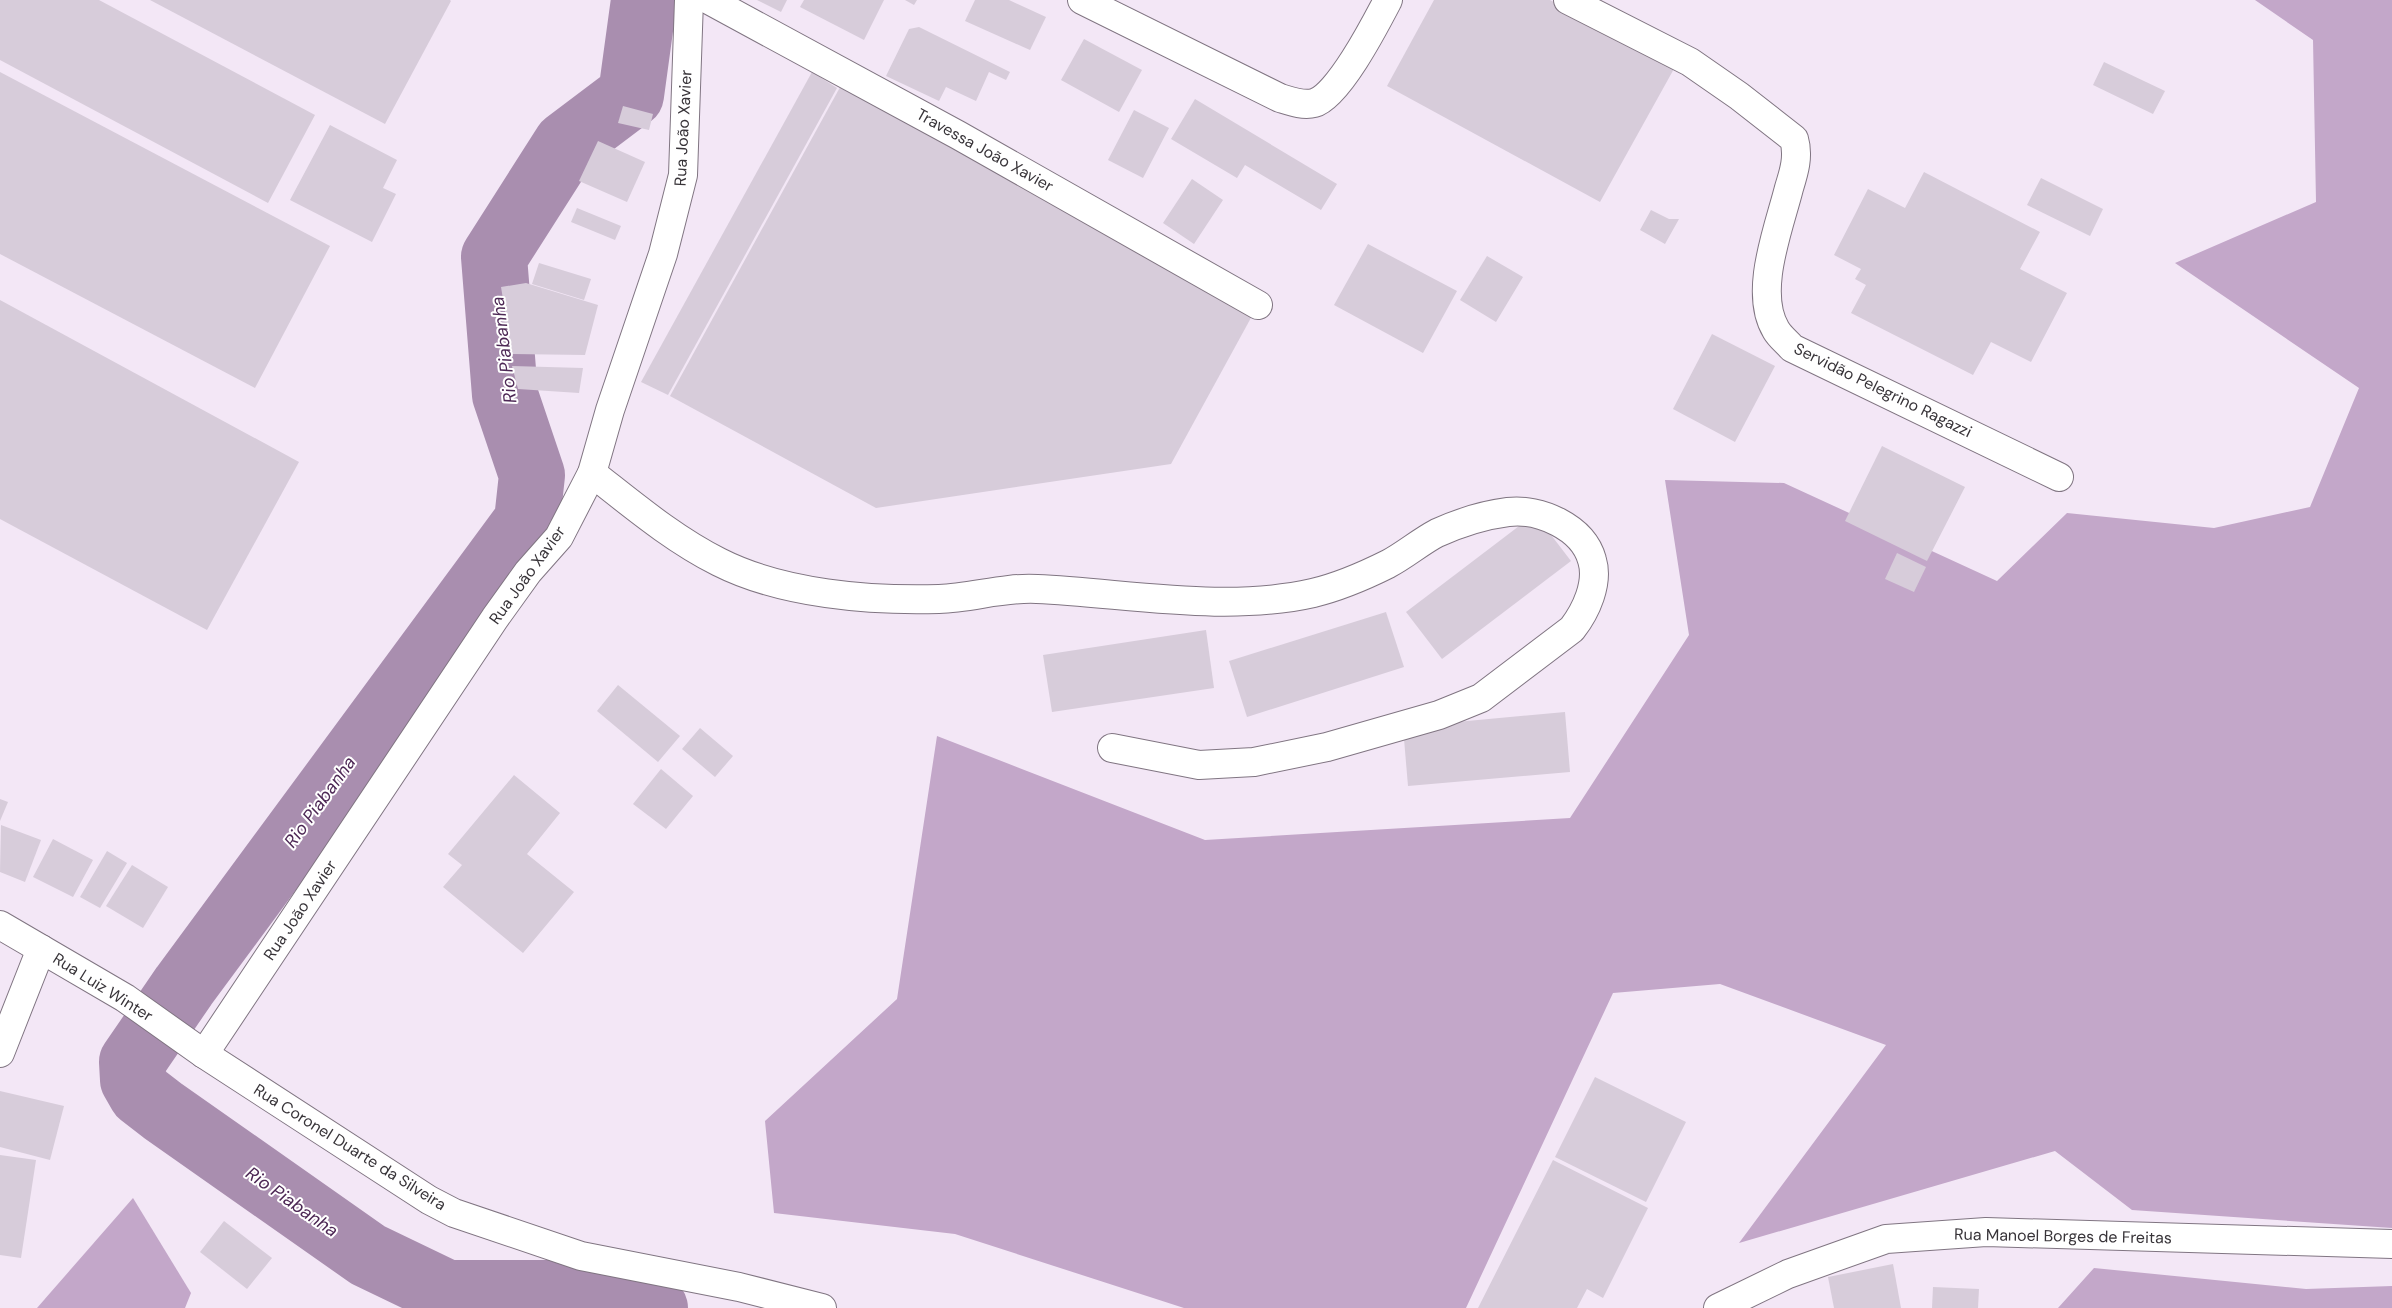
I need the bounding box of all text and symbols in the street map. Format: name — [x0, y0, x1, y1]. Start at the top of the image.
street label: Rua João Xavier — [669, 69, 697, 187]
street label: Travessa João Xavier — [913, 104, 1057, 196]
water label: Rio Piabanha — [486, 295, 522, 405]
street label: Servidão Pelegrino Ragazzi — [1791, 338, 1975, 442]
street label: Rua João Xavier — [484, 522, 570, 628]
water label: Rio Piabanha — [279, 751, 361, 852]
street label: Rua João Xavier — [259, 856, 341, 964]
street label: Rua Luiz Winter — [49, 948, 157, 1026]
street label: Rua Coronel Duarte da Silveira — [250, 1079, 450, 1215]
water label: Rio Piabanha — [241, 1161, 343, 1243]
street label: Rua Manoel Borges de Freitas — [1954, 1224, 2172, 1248]

